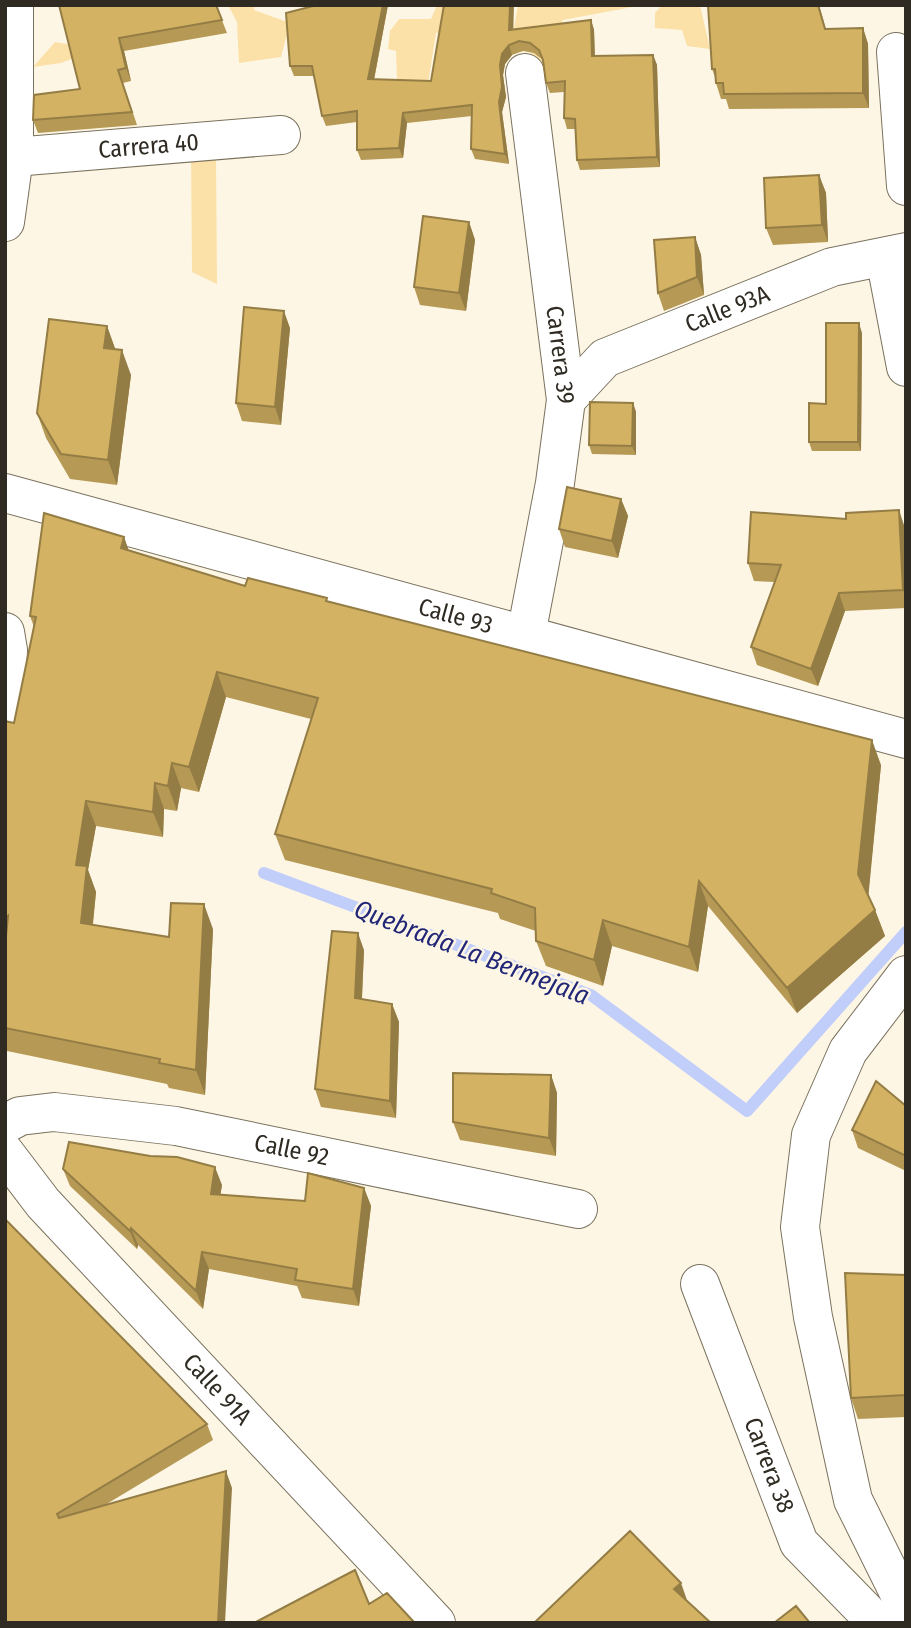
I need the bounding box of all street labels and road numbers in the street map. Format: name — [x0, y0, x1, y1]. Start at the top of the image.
street label: Carrera 40 — [97, 128, 200, 164]
street label: Calle 93A — [681, 279, 774, 338]
street label: Carrera 39 — [540, 304, 580, 406]
street label: Calle 93 — [415, 593, 496, 639]
street label: Calle 92 — [252, 1129, 331, 1171]
street label: Calle 91A — [177, 1348, 257, 1431]
street label: Carrera 38 — [738, 1414, 800, 1517]

